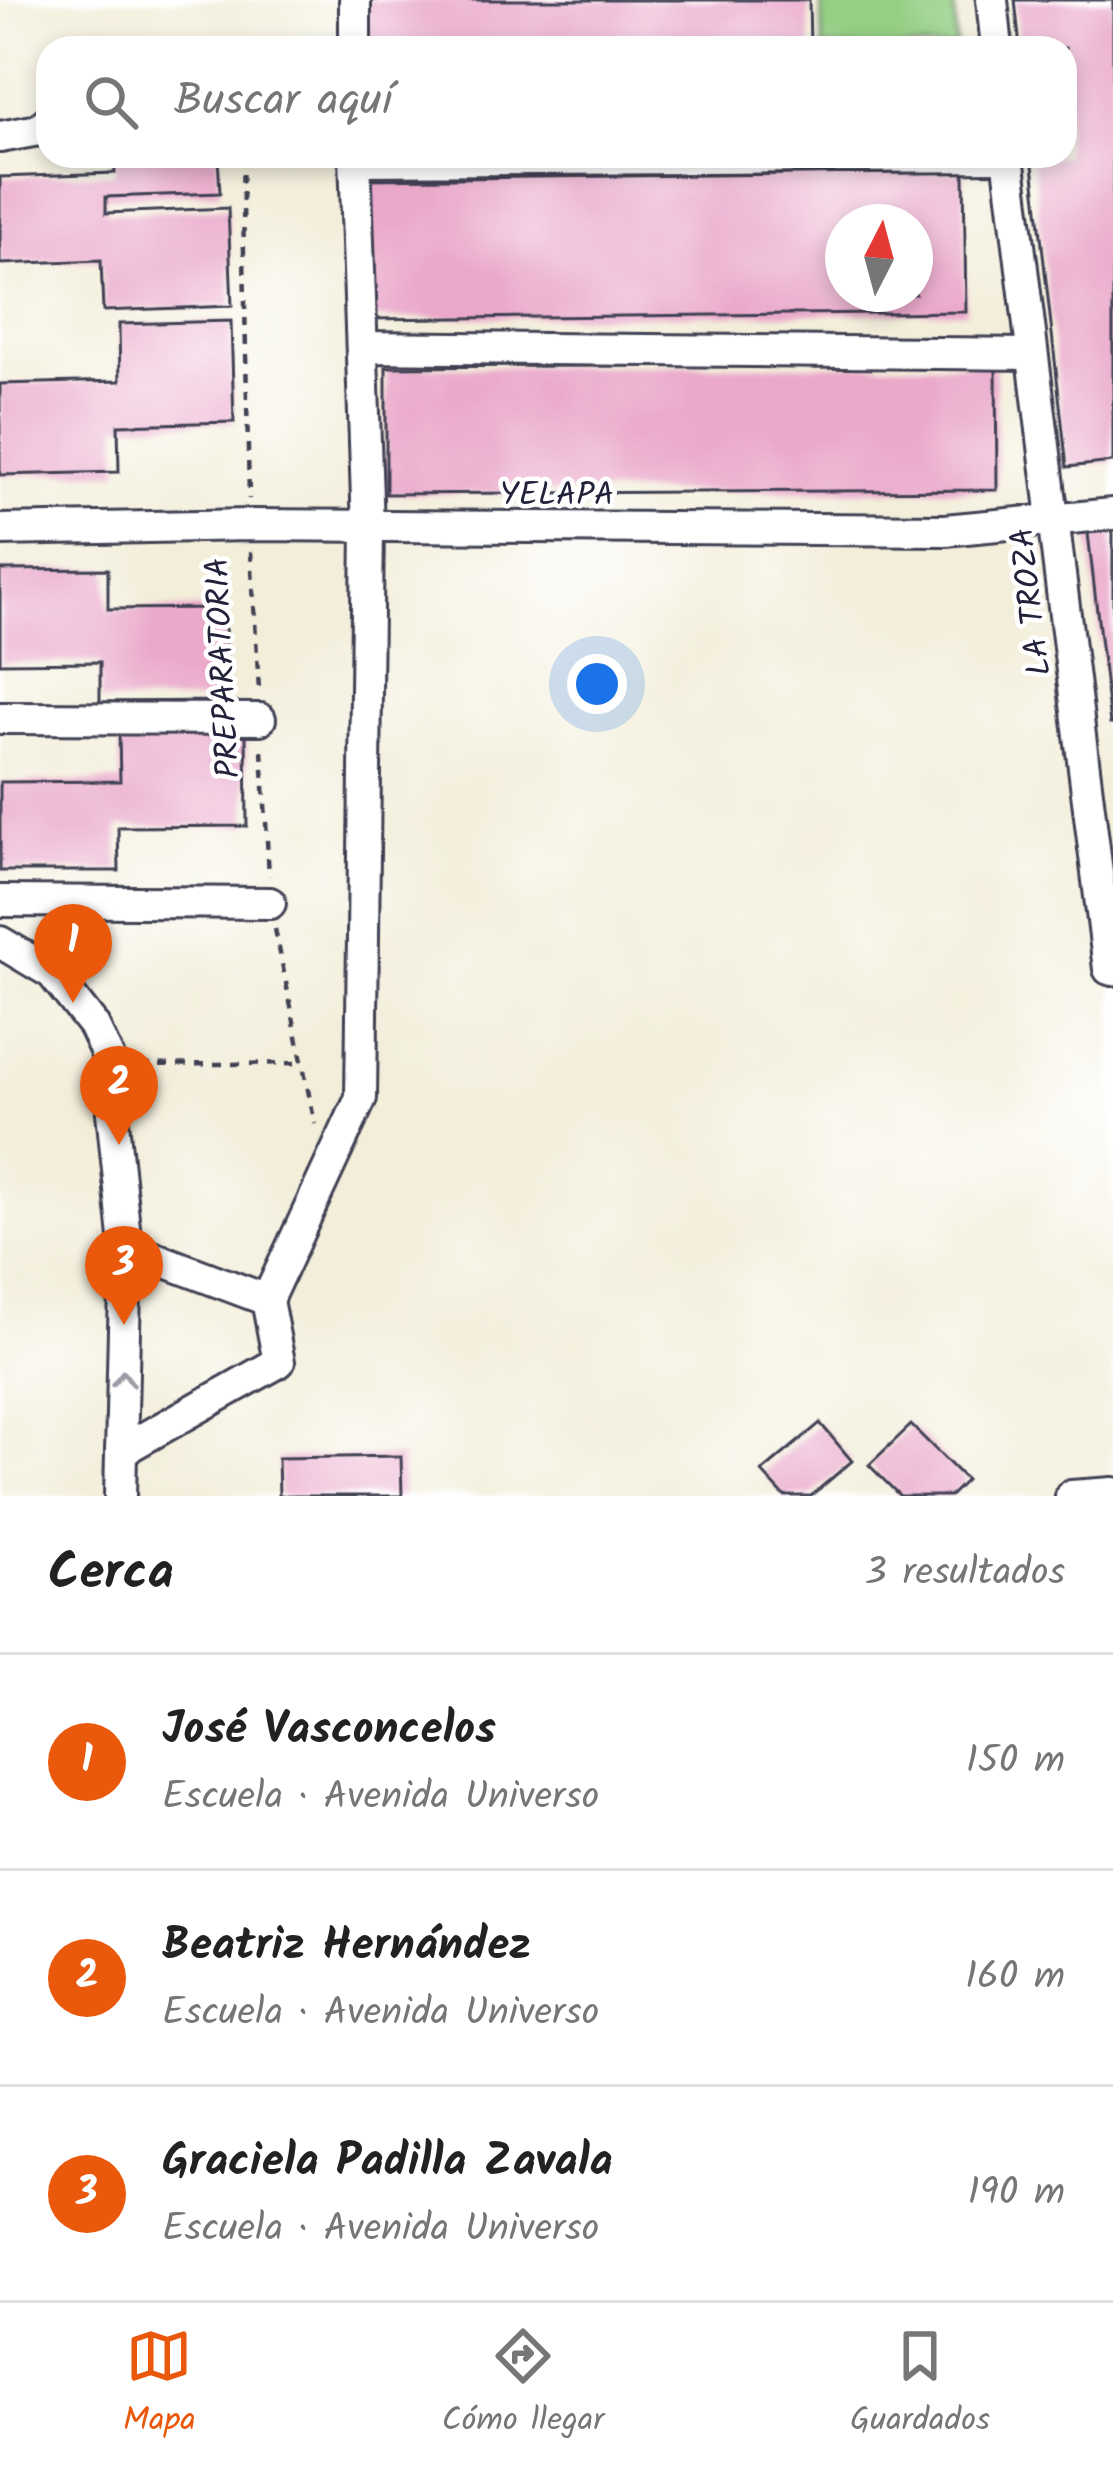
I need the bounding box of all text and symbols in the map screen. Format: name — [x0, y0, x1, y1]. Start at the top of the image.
search box — [36, 36, 1077, 168]
text: Buscar aquí — [174, 66, 392, 138]
icon: search — [78, 69, 144, 135]
north arrow — [825, 204, 933, 312]
street label: YELAPA — [500, 470, 614, 523]
street label: LA TROZA — [997, 524, 1068, 679]
street label: PREPARATORIA — [192, 556, 257, 780]
your location — [567, 654, 627, 714]
pin: 1 — [34, 904, 112, 1003]
pin: 2 — [80, 1046, 158, 1145]
pin: 3 — [85, 1226, 163, 1325]
one-way arrow — [110, 1369, 136, 1388]
text: Cerca — [48, 1534, 174, 1615]
text: 3 resultados — [865, 1543, 1065, 1605]
text: José Vasconcelos — [162, 1695, 496, 1767]
text: 1 — [81, 1731, 93, 1793]
text: 150 m — [966, 1731, 1065, 1793]
text: Escuela · Avenida Universo — [162, 1767, 599, 1829]
text: Beatriz Hernández — [162, 1911, 531, 1983]
text: 2 — [76, 1947, 98, 2009]
text: 160 m — [965, 1947, 1065, 2009]
text: Escuela · Avenida Universo — [162, 1983, 599, 2045]
text: Graciela Padilla Zavala — [162, 2127, 613, 2199]
text: 3 — [76, 2163, 98, 2225]
text: 190 m — [968, 2163, 1065, 2225]
text: Escuela · Avenida Universo — [162, 2199, 599, 2261]
tab: Mapa — [123, 2323, 196, 2448]
tab: Cómo llegar — [442, 2323, 604, 2448]
tab: Guardados — [850, 2323, 990, 2448]

